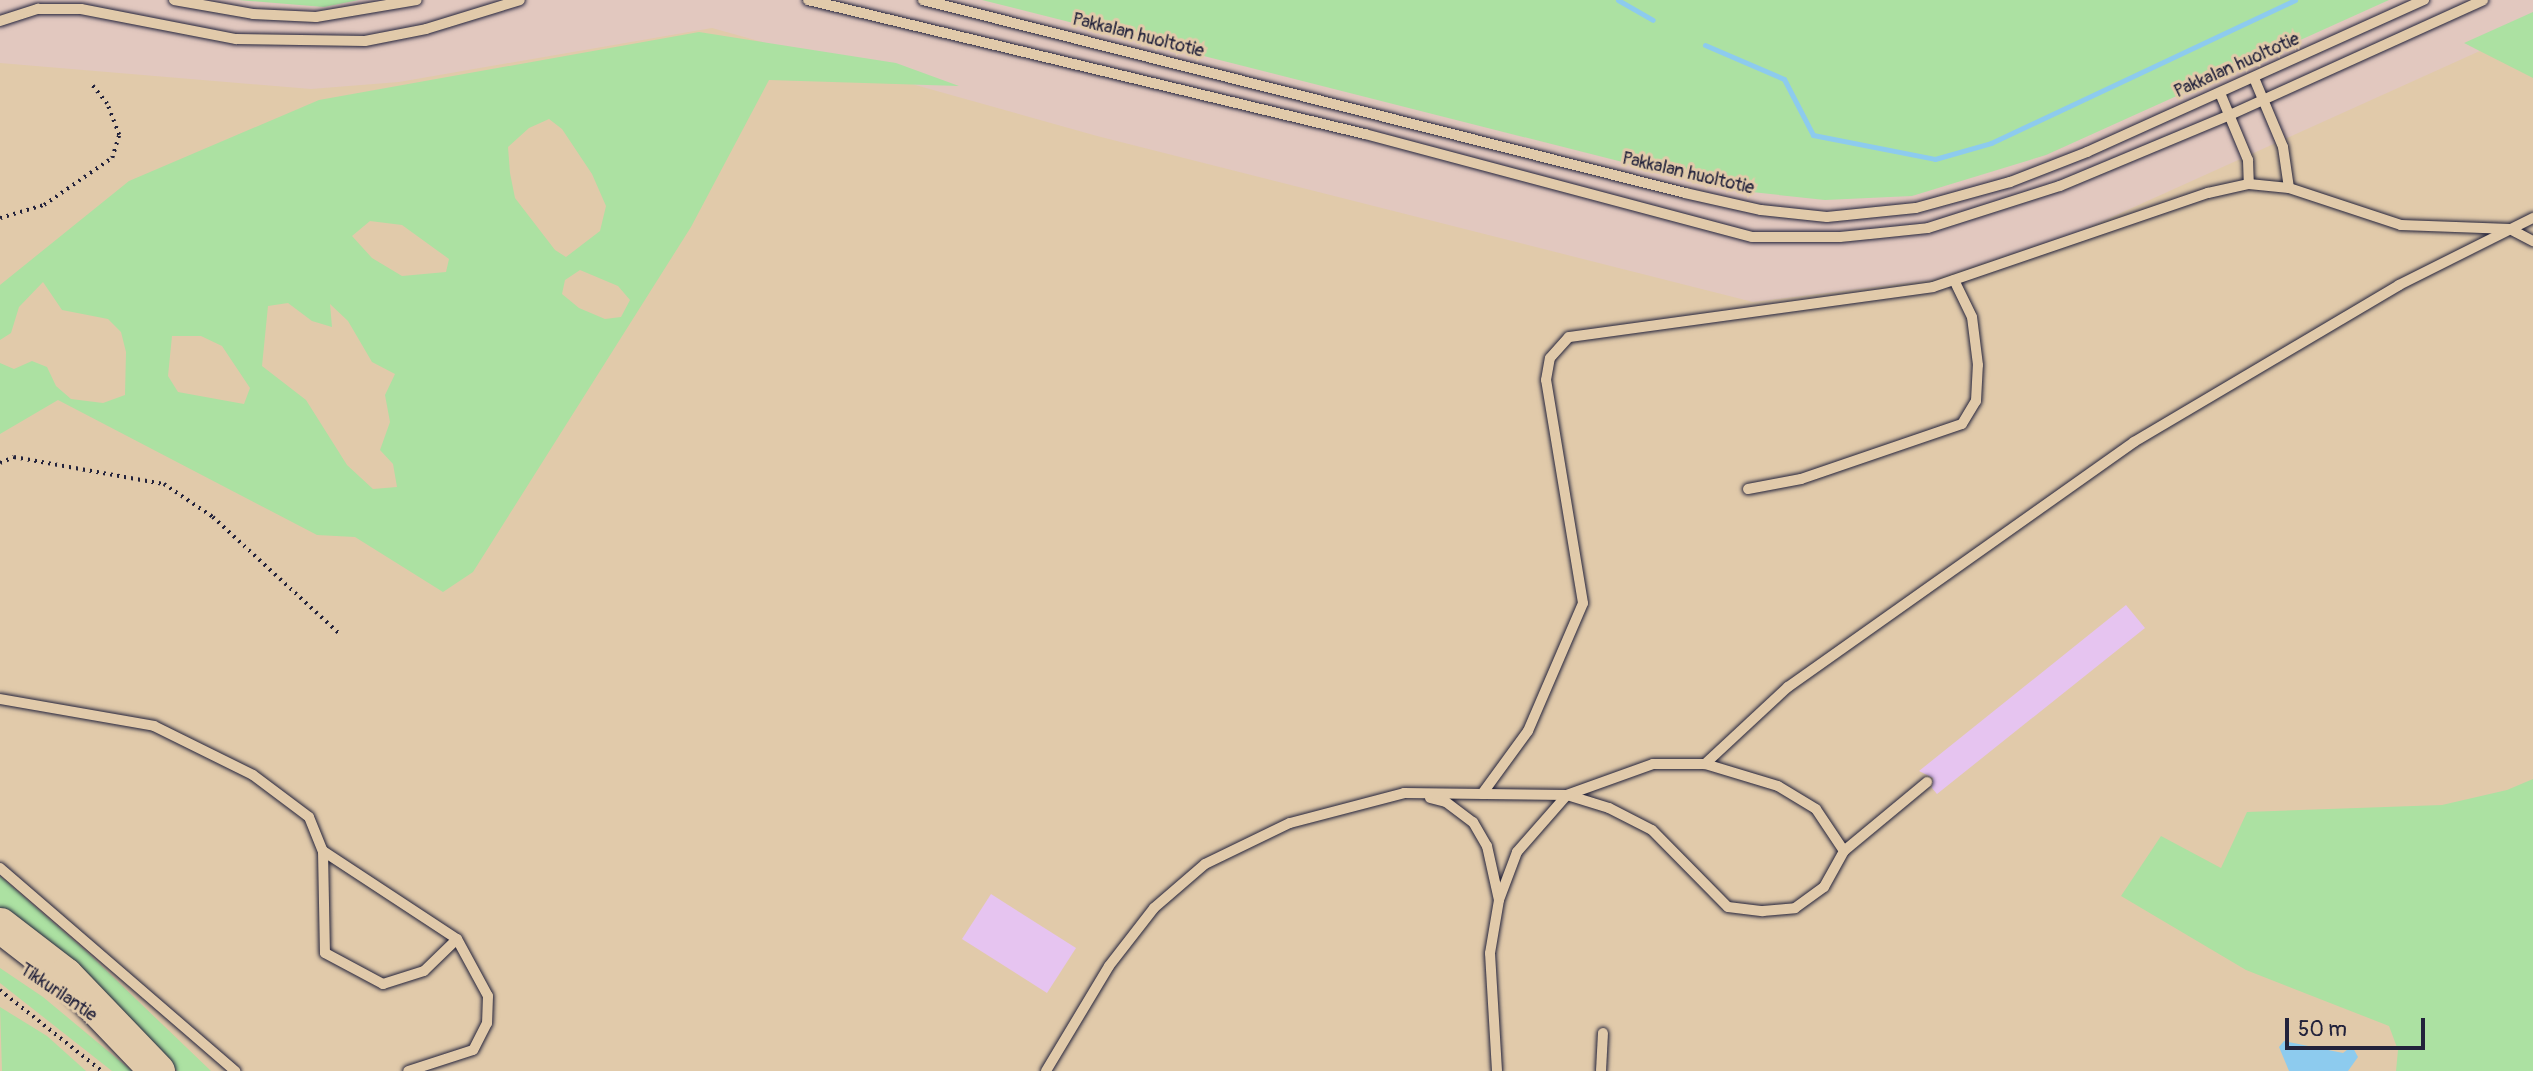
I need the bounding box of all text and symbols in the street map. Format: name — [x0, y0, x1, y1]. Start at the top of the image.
street label: Pakkalan huoltotie — [1070, 9, 1206, 63]
street label: Pakkalan huoltotie — [2171, 29, 2303, 103]
street label: Pakkalan huoltotie — [1620, 148, 1756, 200]
street label: Tikkurilantie — [15, 959, 101, 1027]
scale bar — [2288, 1004, 2428, 1048]
text: 50 m — [2298, 1016, 2347, 1043]

